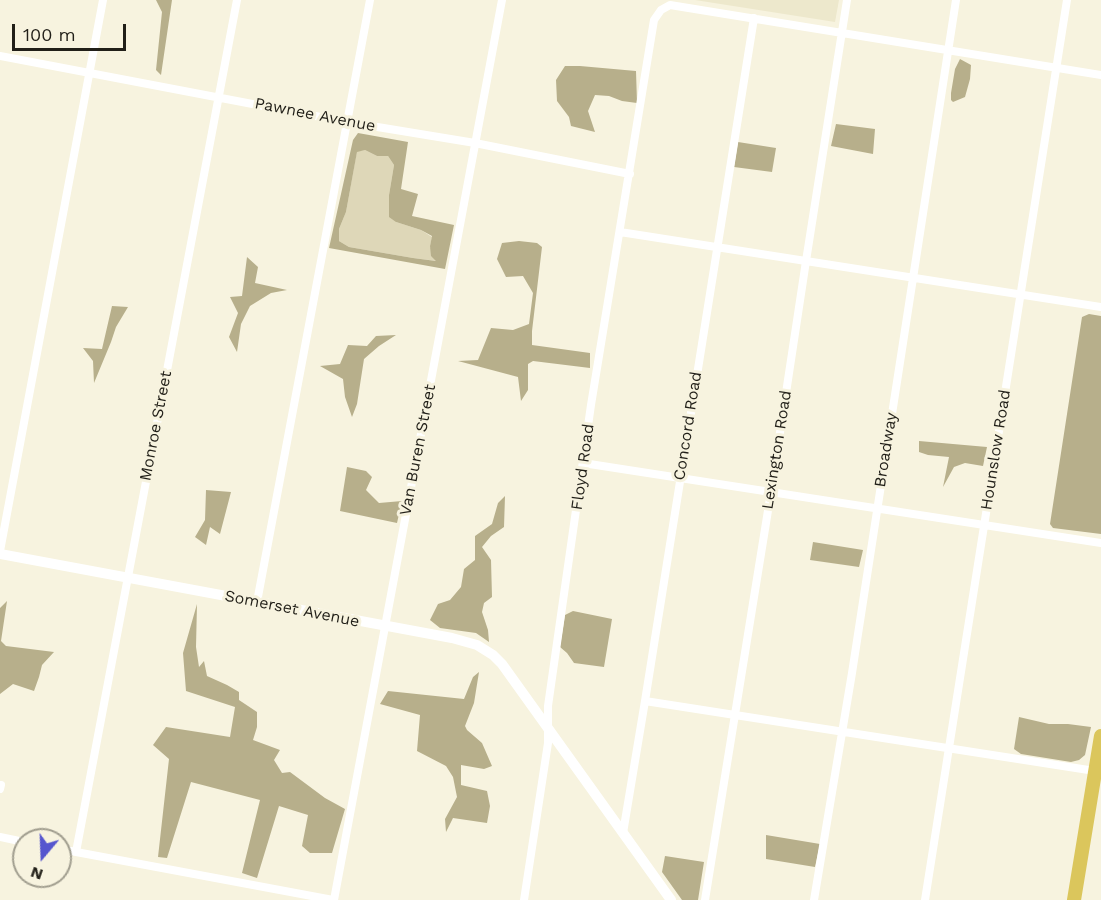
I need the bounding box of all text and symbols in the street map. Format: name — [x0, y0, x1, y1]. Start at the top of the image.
scale bar — [15, 12, 129, 50]
text: 100 m — [23, 24, 76, 45]
street label: Pawnee Avenue — [253, 94, 377, 136]
street label: Monroe Street — [136, 369, 176, 483]
street label: Concord Road — [670, 370, 706, 482]
street label: Van Buren Street — [396, 383, 440, 517]
street label: Hounslow Road — [977, 388, 1015, 512]
street label: Lexington Road — [758, 389, 796, 511]
street label: Broadway — [871, 411, 901, 489]
street label: Floyd Road — [567, 423, 599, 511]
street label: Somerset Avenue — [223, 587, 361, 631]
north arrow — [12, 828, 72, 888]
text: N — [28, 863, 45, 885]

